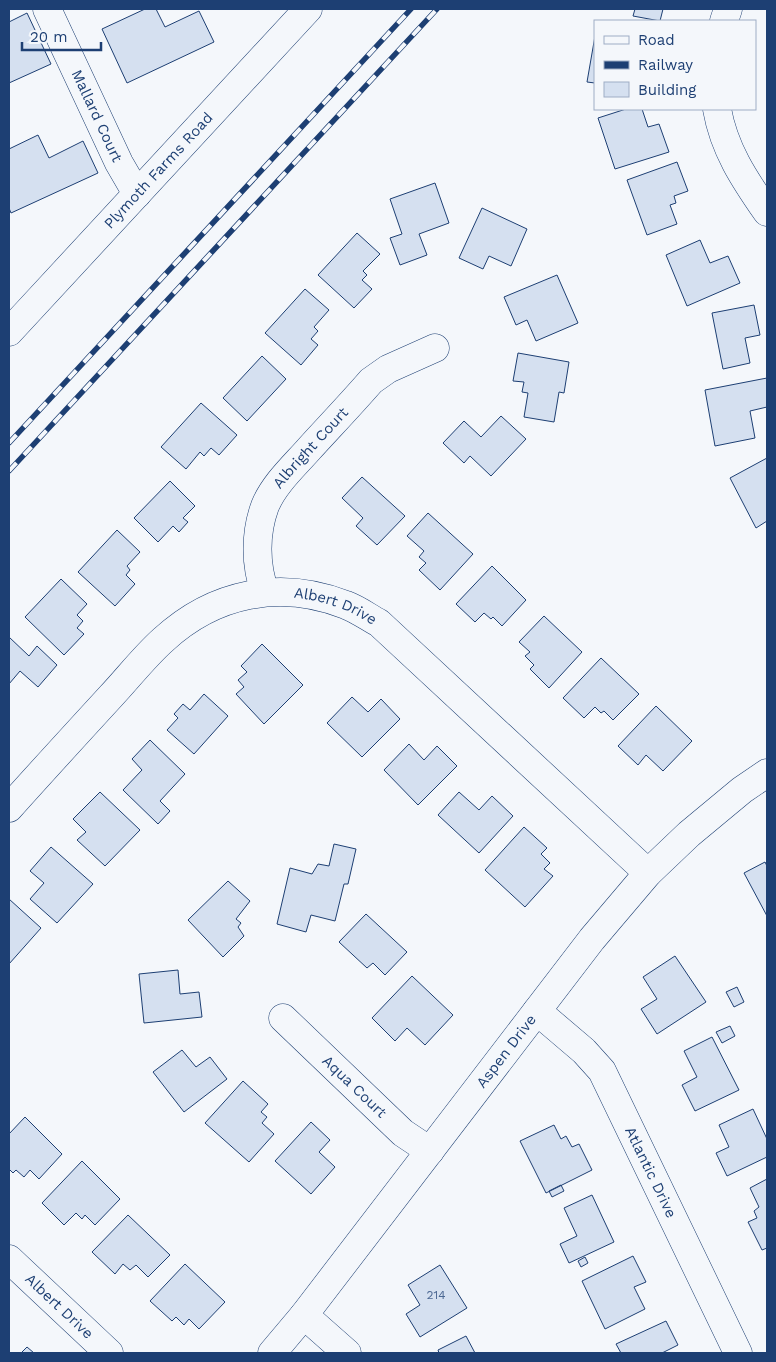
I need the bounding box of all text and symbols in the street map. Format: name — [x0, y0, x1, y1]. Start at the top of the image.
scale bar — [22, 20, 101, 52]
legend — [594, 20, 756, 110]
text: 20 m — [30, 28, 68, 46]
text: Road — [638, 31, 675, 49]
text: Railway — [638, 56, 693, 74]
street label: Mallard Court — [68, 67, 127, 166]
text: Building — [638, 81, 696, 99]
street label: Plymoth Farms Road — [100, 109, 217, 232]
street label: Albright Court — [269, 403, 352, 492]
street label: Albert Drive — [293, 584, 380, 629]
street label: Aspen Drive — [472, 1011, 540, 1091]
street label: Aqua Court — [319, 1052, 391, 1122]
street label: Atlantic Drive — [621, 1124, 680, 1221]
street label: Albert Drive — [21, 1270, 97, 1343]
house number: 214 — [426, 1288, 446, 1302]

